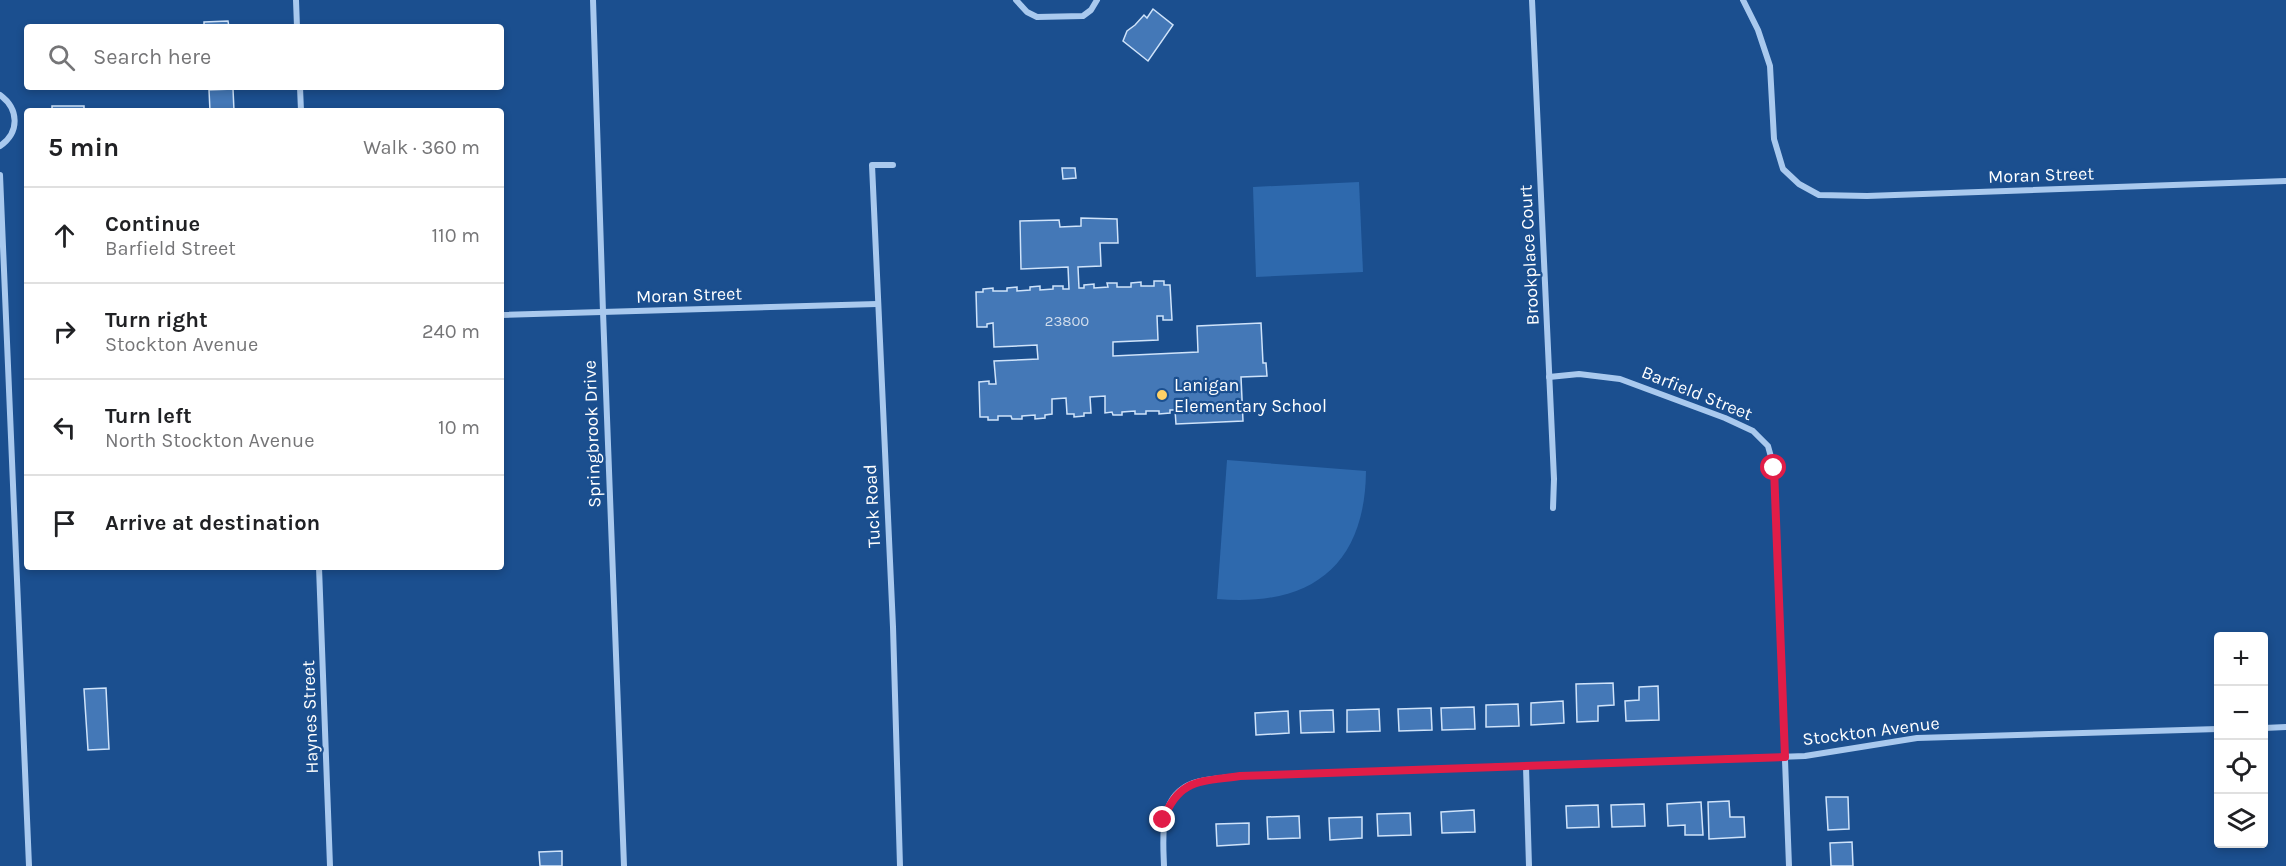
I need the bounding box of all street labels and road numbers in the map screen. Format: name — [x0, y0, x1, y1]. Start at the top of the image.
street label: Moran Street — [1988, 162, 2095, 188]
street label: Brookplace Court — [1514, 184, 1544, 326]
street label: Moran Street — [636, 282, 743, 308]
street label: Springbrook Drive — [578, 360, 606, 508]
street label: Barfield Street — [1638, 361, 1756, 425]
street label: Tuck Road — [859, 464, 885, 548]
street label: Haynes Street — [297, 660, 323, 774]
street label: Stockton Avenue — [1801, 712, 1941, 750]

